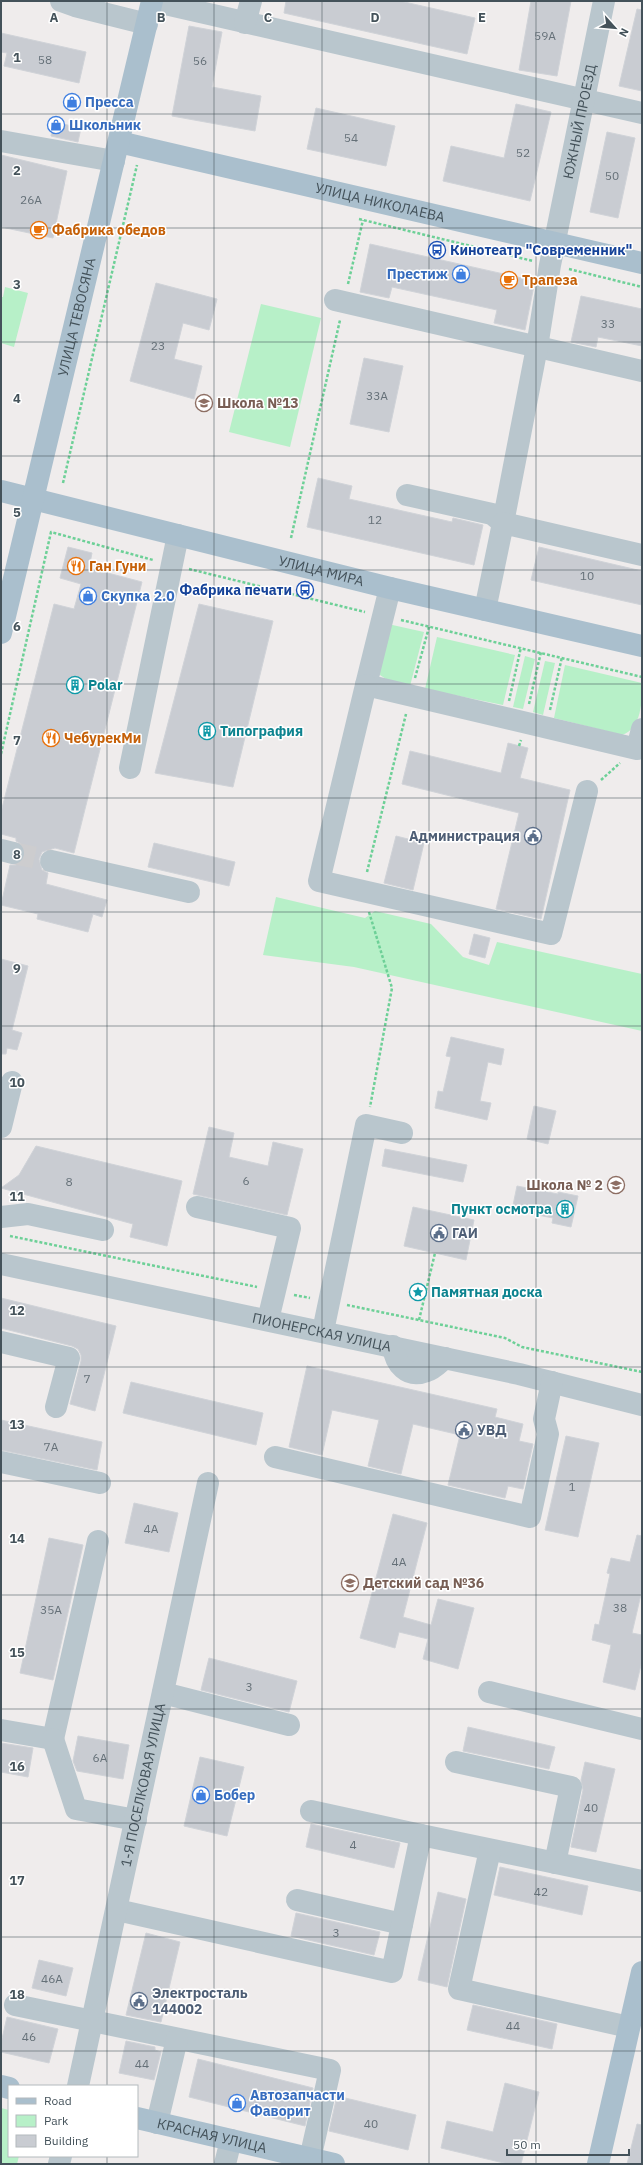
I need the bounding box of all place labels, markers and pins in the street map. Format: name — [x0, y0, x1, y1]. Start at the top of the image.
shop icon: Пресса — [62, 92, 82, 112]
place label: Пресса — [85, 93, 134, 111]
shop icon: Школьник — [46, 115, 66, 135]
place label: Школьник — [69, 116, 141, 134]
cafe icon: Фабрика обедов — [29, 220, 49, 240]
place label: Фабрика обедов — [52, 221, 166, 239]
bus stop icon: Кинотеатр "Современник" — [427, 240, 447, 260]
place label: Кинотеатр "Современник" — [450, 241, 633, 259]
shop icon: Престиж — [451, 264, 471, 284]
place label: Престиж — [387, 265, 448, 283]
cafe icon: Трапеза — [499, 270, 519, 290]
place label: Трапеза — [522, 271, 578, 289]
school or university icon: Школа №13 — [194, 393, 214, 413]
place label: Школа №13 — [217, 394, 299, 412]
restaurant icon: Ган Гуни — [66, 556, 86, 576]
place label: Ган Гуни — [89, 557, 146, 575]
bus stop icon: Фабрика печати — [295, 580, 315, 600]
place label: Фабрика печати — [180, 581, 292, 599]
shop icon: Скупка 2.0 — [78, 586, 98, 606]
place label: Скупка 2.0 — [101, 587, 175, 605]
building icon: Polar — [65, 675, 85, 695]
place label: Polar — [88, 676, 123, 694]
building icon: Типография — [197, 721, 217, 741]
place label: Типография — [220, 722, 303, 740]
restaurant icon: ЧебурекМи — [41, 728, 61, 748]
place label: ЧебурекМи — [64, 729, 141, 747]
public building icon: Администрация — [523, 826, 543, 846]
place label: Администрация — [409, 827, 520, 845]
school or university icon: Школа № 2 — [606, 1175, 626, 1195]
place label: Школа № 2 — [526, 1176, 603, 1194]
building icon: Пункт осмотра — [555, 1199, 575, 1219]
place label: Пункт осмотра — [451, 1200, 552, 1218]
public building icon: ГАИ — [429, 1223, 449, 1243]
place label: ГАИ — [452, 1224, 478, 1242]
place icon: Памятная доска — [408, 1282, 428, 1302]
place label: Памятная доска — [431, 1283, 543, 1301]
public building icon: УВД — [454, 1420, 474, 1440]
place label: УВД — [477, 1421, 507, 1439]
school or university icon: Детский сад №36 — [340, 1573, 360, 1593]
place label: Детский сад №36 — [363, 1574, 484, 1592]
shop icon: Бобер — [191, 1785, 211, 1805]
place label: Бобер — [214, 1786, 255, 1804]
place label: Электросталь 144002 — [152, 1984, 248, 2018]
public building icon: Электросталь 144002 — [129, 1991, 149, 2011]
place label: Автозапчасти Фаворит — [250, 2086, 345, 2120]
shop icon: Автозапчасти Фаворит — [227, 2093, 247, 2113]

